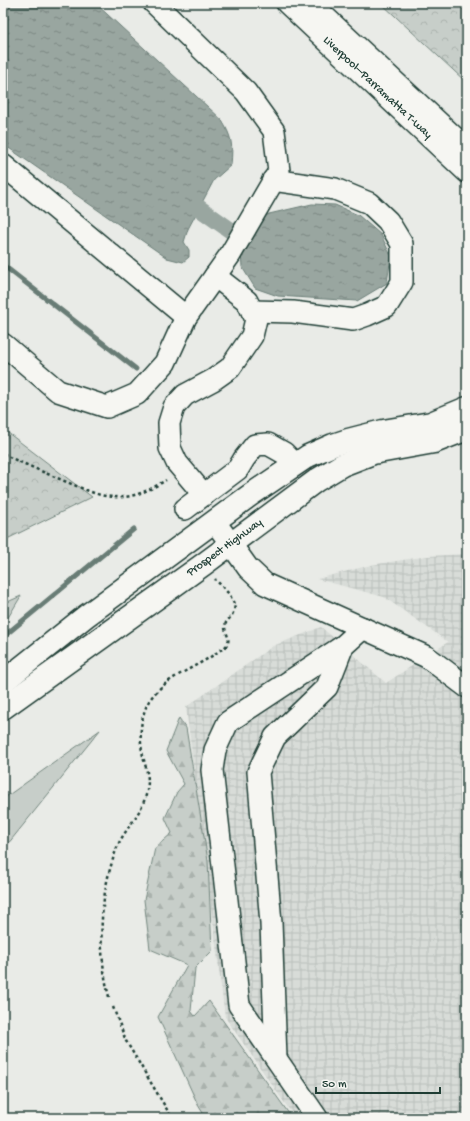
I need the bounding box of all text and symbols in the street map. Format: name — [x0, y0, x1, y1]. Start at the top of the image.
street label: Liverpool–Parramatta T-way — [319, 34, 435, 142]
street label: Prospect Highway — [184, 516, 266, 581]
scale bar — [316, 1069, 440, 1095]
text: 50 m — [322, 1078, 347, 1092]

